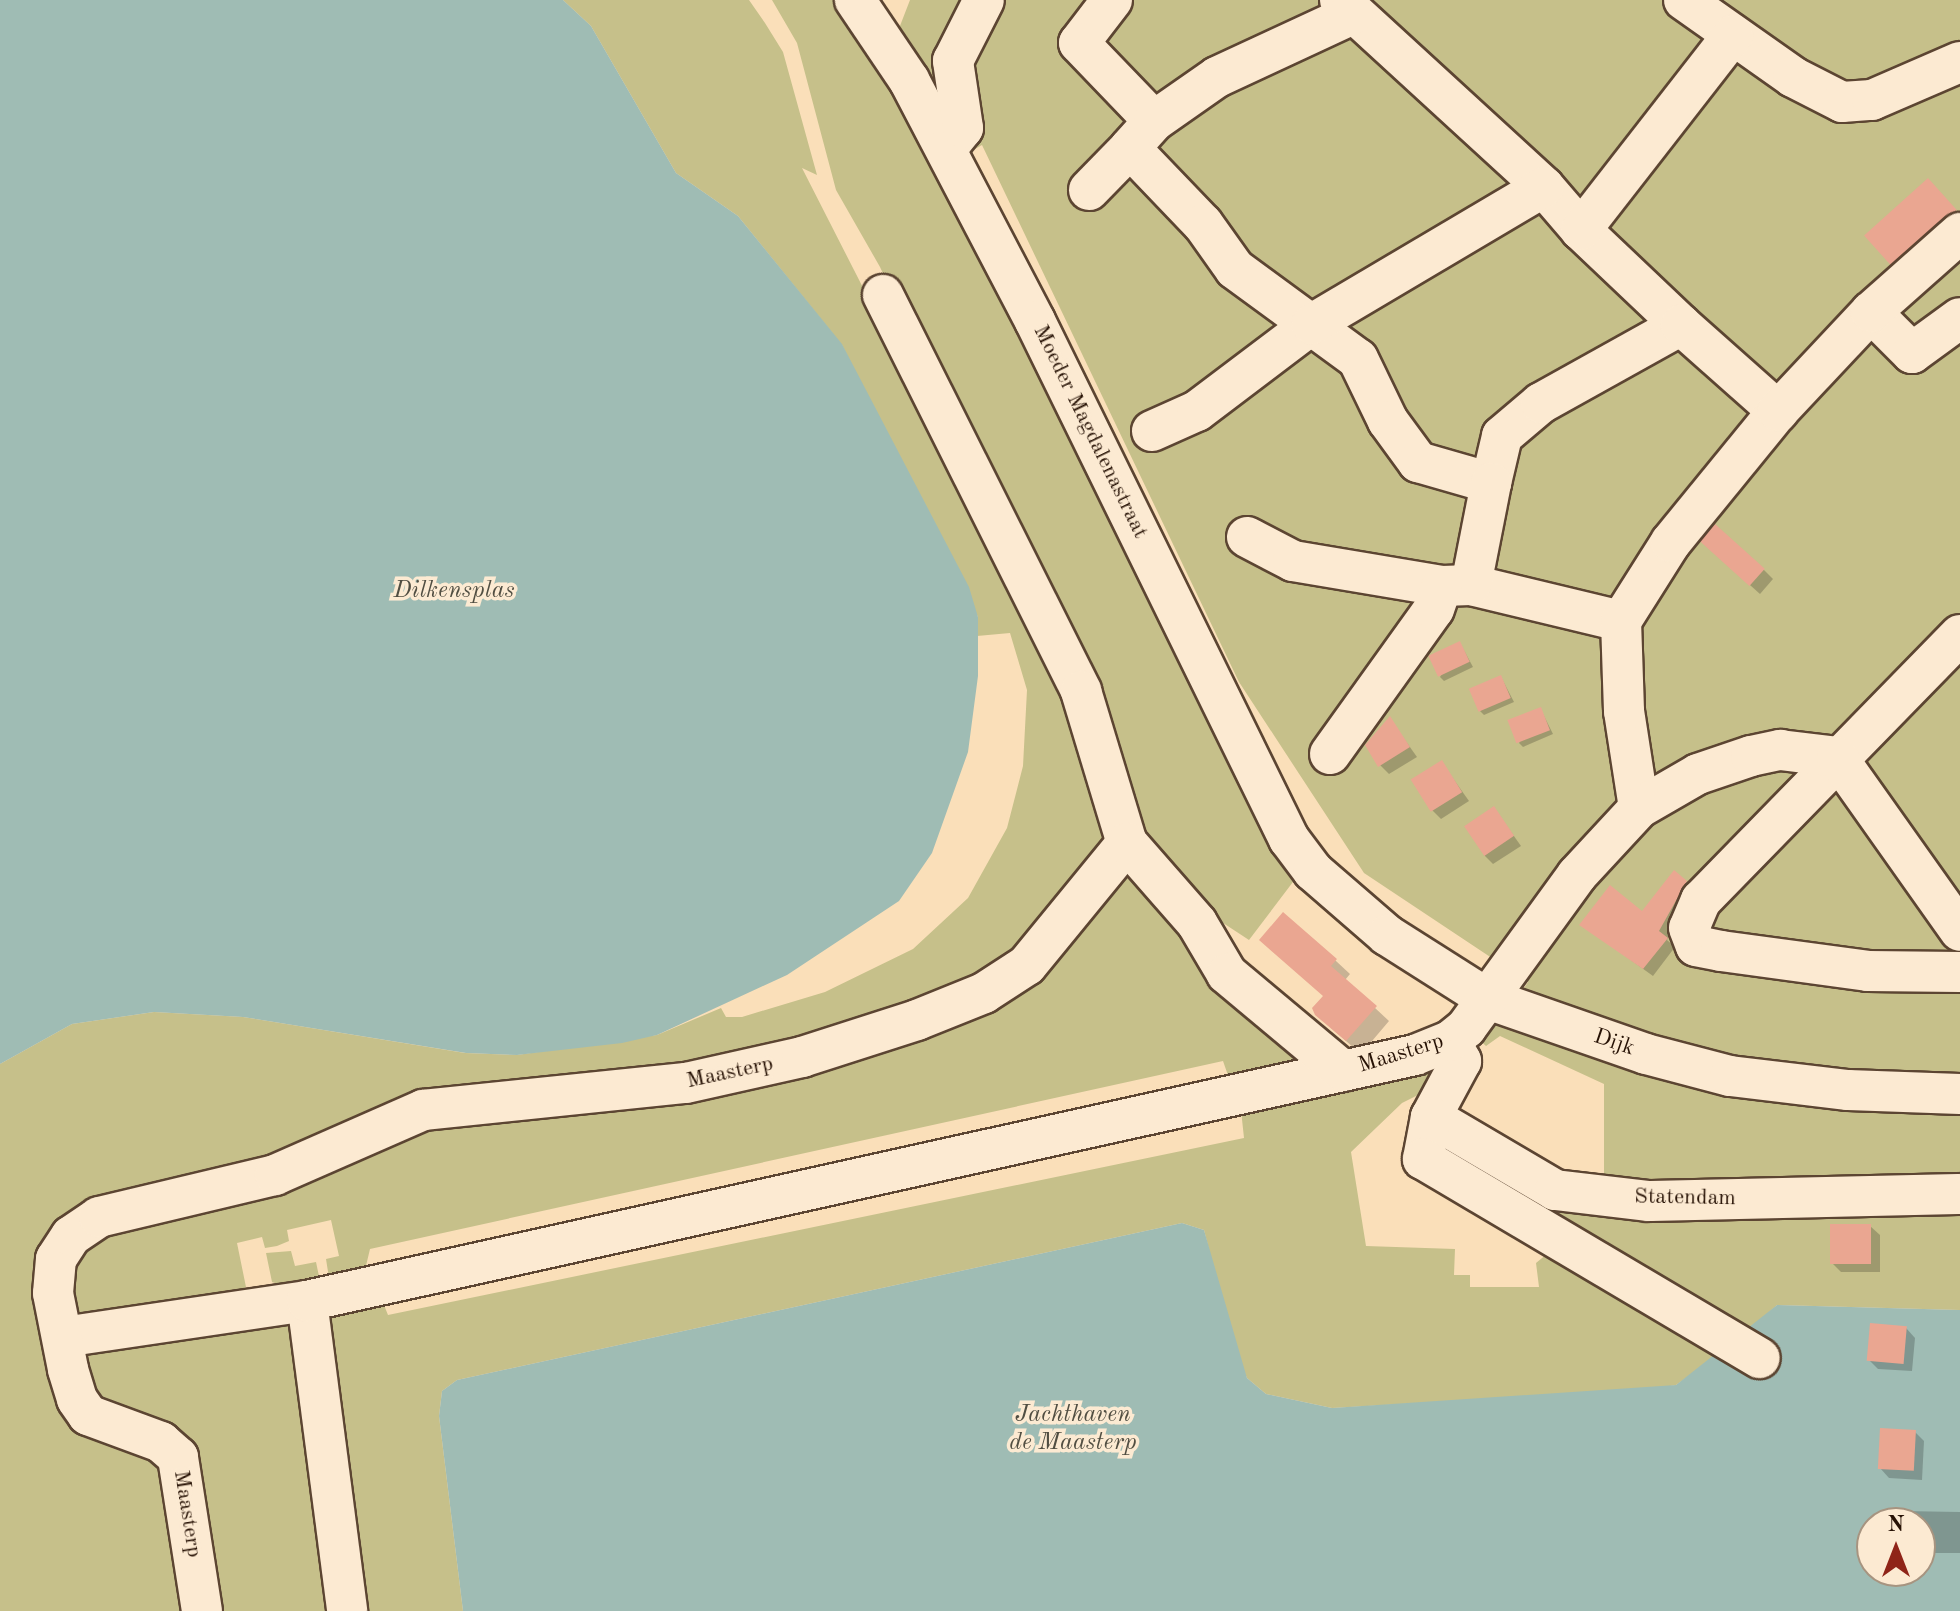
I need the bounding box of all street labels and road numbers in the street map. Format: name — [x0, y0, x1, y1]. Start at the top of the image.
street label: Moeder Magdalenastraat — [1027, 321, 1153, 543]
street label: Dijk — [1590, 1024, 1638, 1062]
street label: Maasterp — [1355, 1029, 1447, 1079]
street label: Maasterp — [684, 1051, 776, 1095]
street label: Statendam — [1634, 1184, 1736, 1212]
street label: Maasterp — [167, 1468, 207, 1560]

